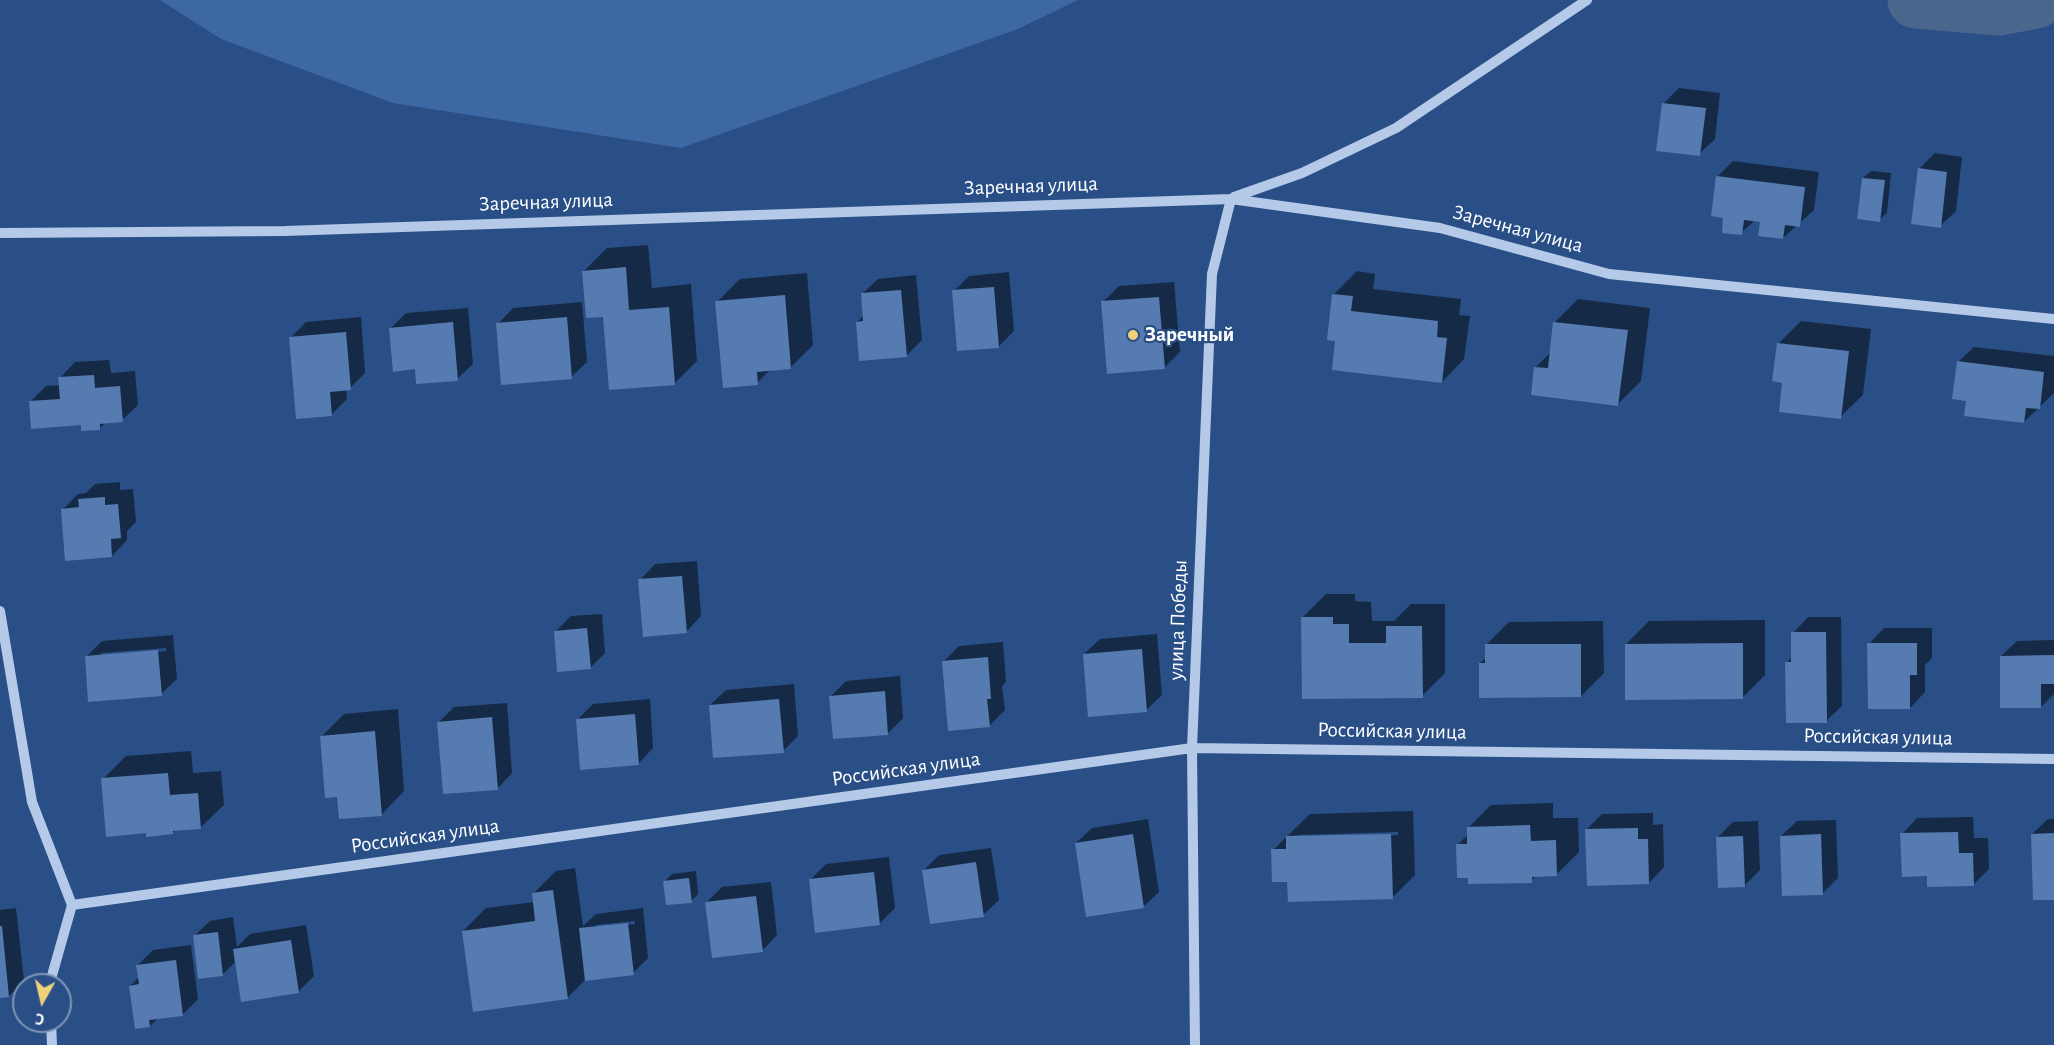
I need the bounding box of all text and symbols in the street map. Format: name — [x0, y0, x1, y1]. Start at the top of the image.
street label: Заречная улица — [964, 171, 1098, 201]
street label: Заречная улица — [479, 187, 613, 217]
street label: Заречная улица — [1450, 199, 1586, 259]
place label: Заречный — [1145, 322, 1234, 348]
marker: Заречный — [1126, 328, 1140, 342]
street label: улица Победы — [1163, 559, 1193, 681]
street label: Российская улица — [1317, 717, 1467, 745]
street label: Российская улица — [1803, 723, 1953, 751]
street label: Российская улица — [830, 746, 982, 792]
street label: Российская улица — [349, 813, 501, 859]
north arrow — [12, 973, 72, 1033]
text: С — [34, 1010, 45, 1027]

